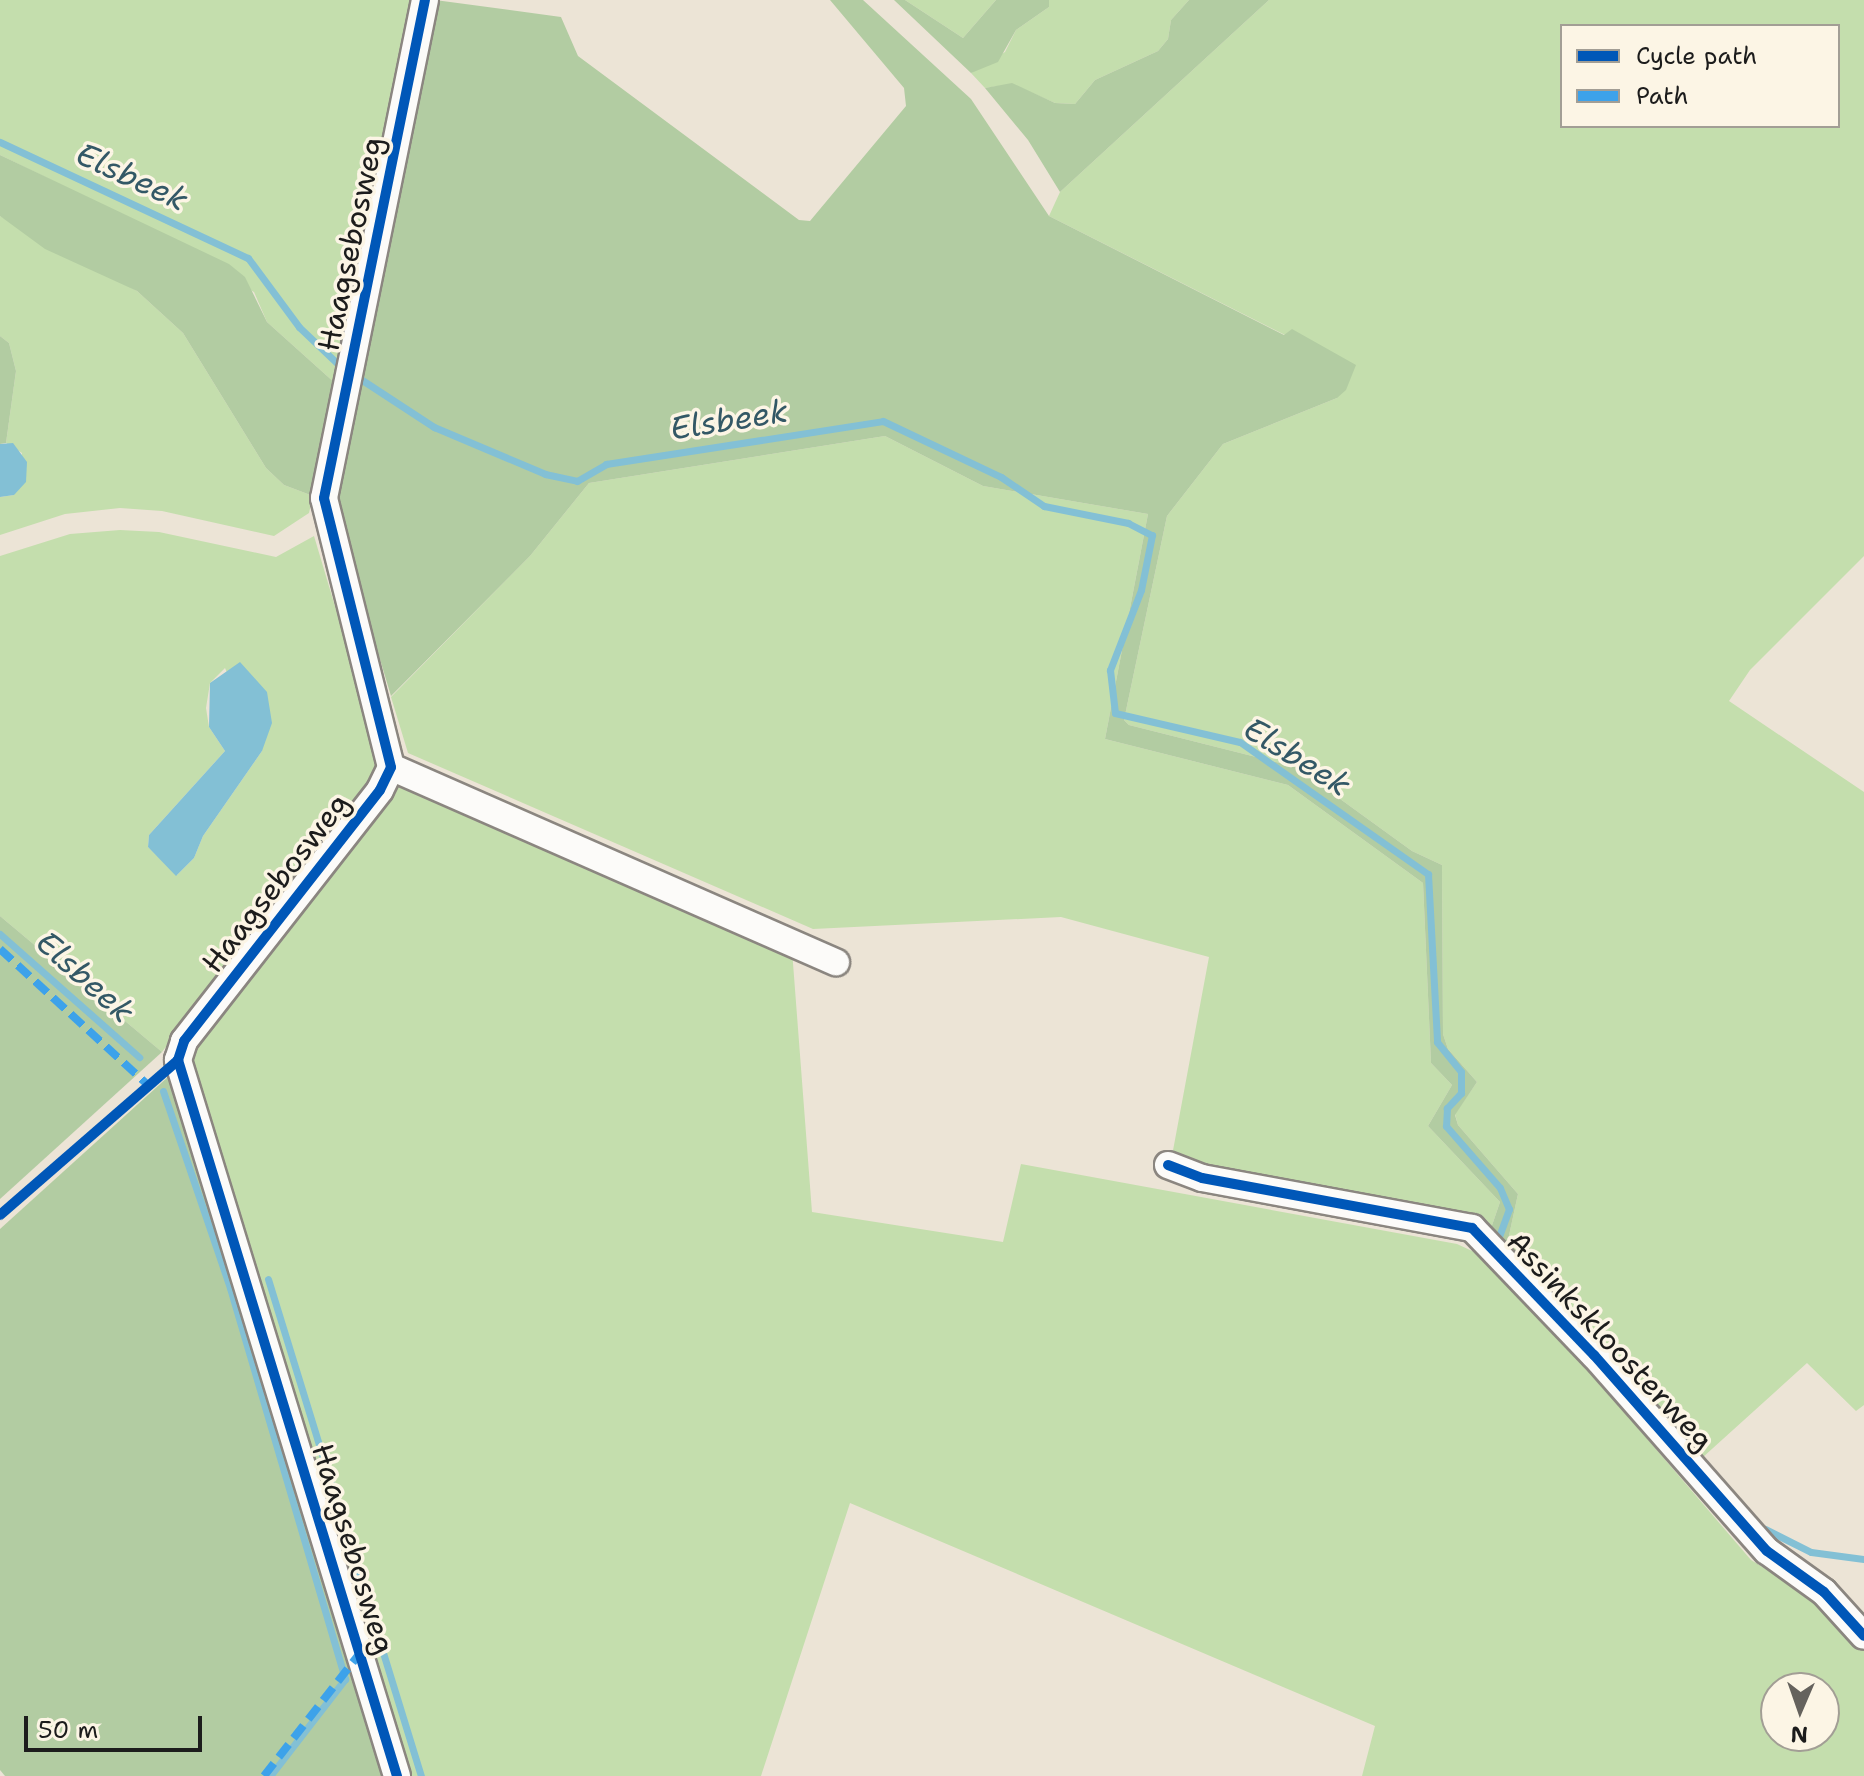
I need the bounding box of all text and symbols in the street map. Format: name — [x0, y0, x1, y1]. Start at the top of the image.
legend — [1560, 24, 1840, 128]
text: Cycle path — [1636, 40, 1757, 72]
text: Path — [1636, 80, 1688, 112]
water label: Elsbeek — [70, 134, 194, 220]
street label: Haagsebosweg — [311, 134, 391, 354]
water label: Elsbeek — [667, 392, 791, 448]
water label: Elsbeek — [1236, 709, 1358, 805]
street label: Haagsebosweg — [195, 786, 357, 980]
water label: Elsbeek — [28, 923, 142, 1031]
street label: Assinkskloosterweg — [1499, 1224, 1721, 1458]
street label: Haagsebosweg — [304, 1439, 402, 1659]
north arrow — [1760, 1672, 1840, 1752]
scale bar — [28, 1700, 206, 1750]
text: 50 m — [38, 1714, 98, 1746]
text: N — [1790, 1720, 1808, 1749]

